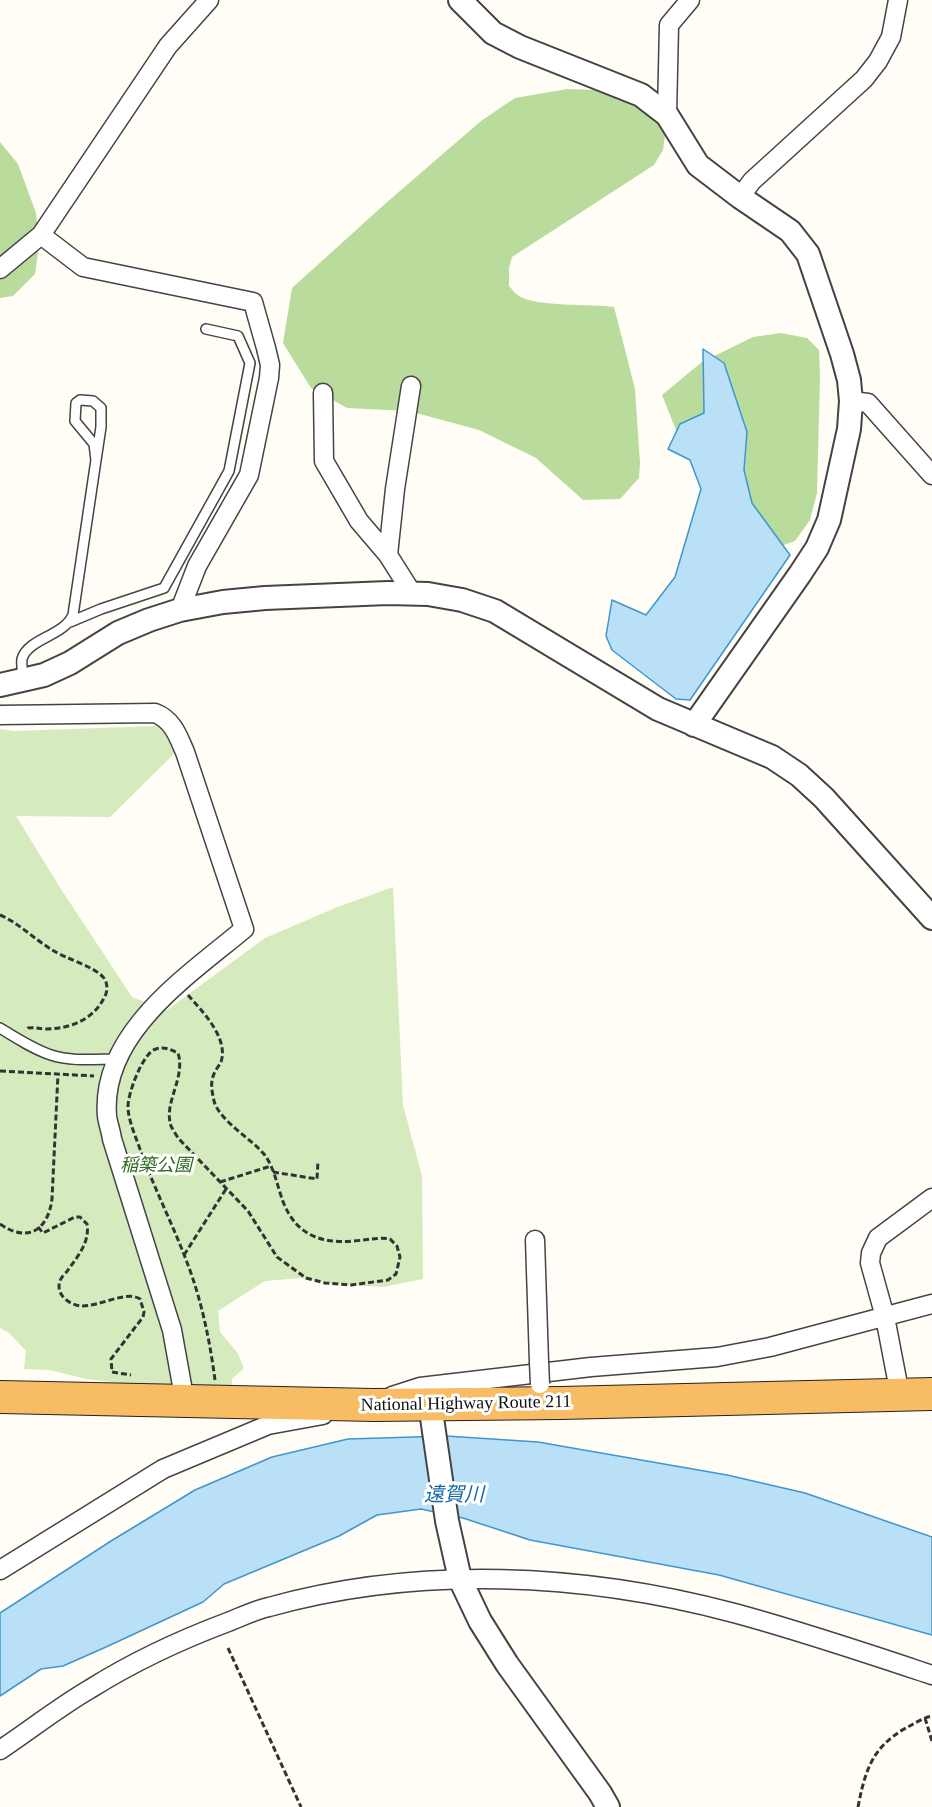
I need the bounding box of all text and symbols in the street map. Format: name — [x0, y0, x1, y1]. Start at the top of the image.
park label: 稲築公園 — [120, 1155, 192, 1177]
street label: National Highway Route 211 — [360, 1391, 572, 1417]
water label: 遠賀川 — [424, 1484, 484, 1508]

